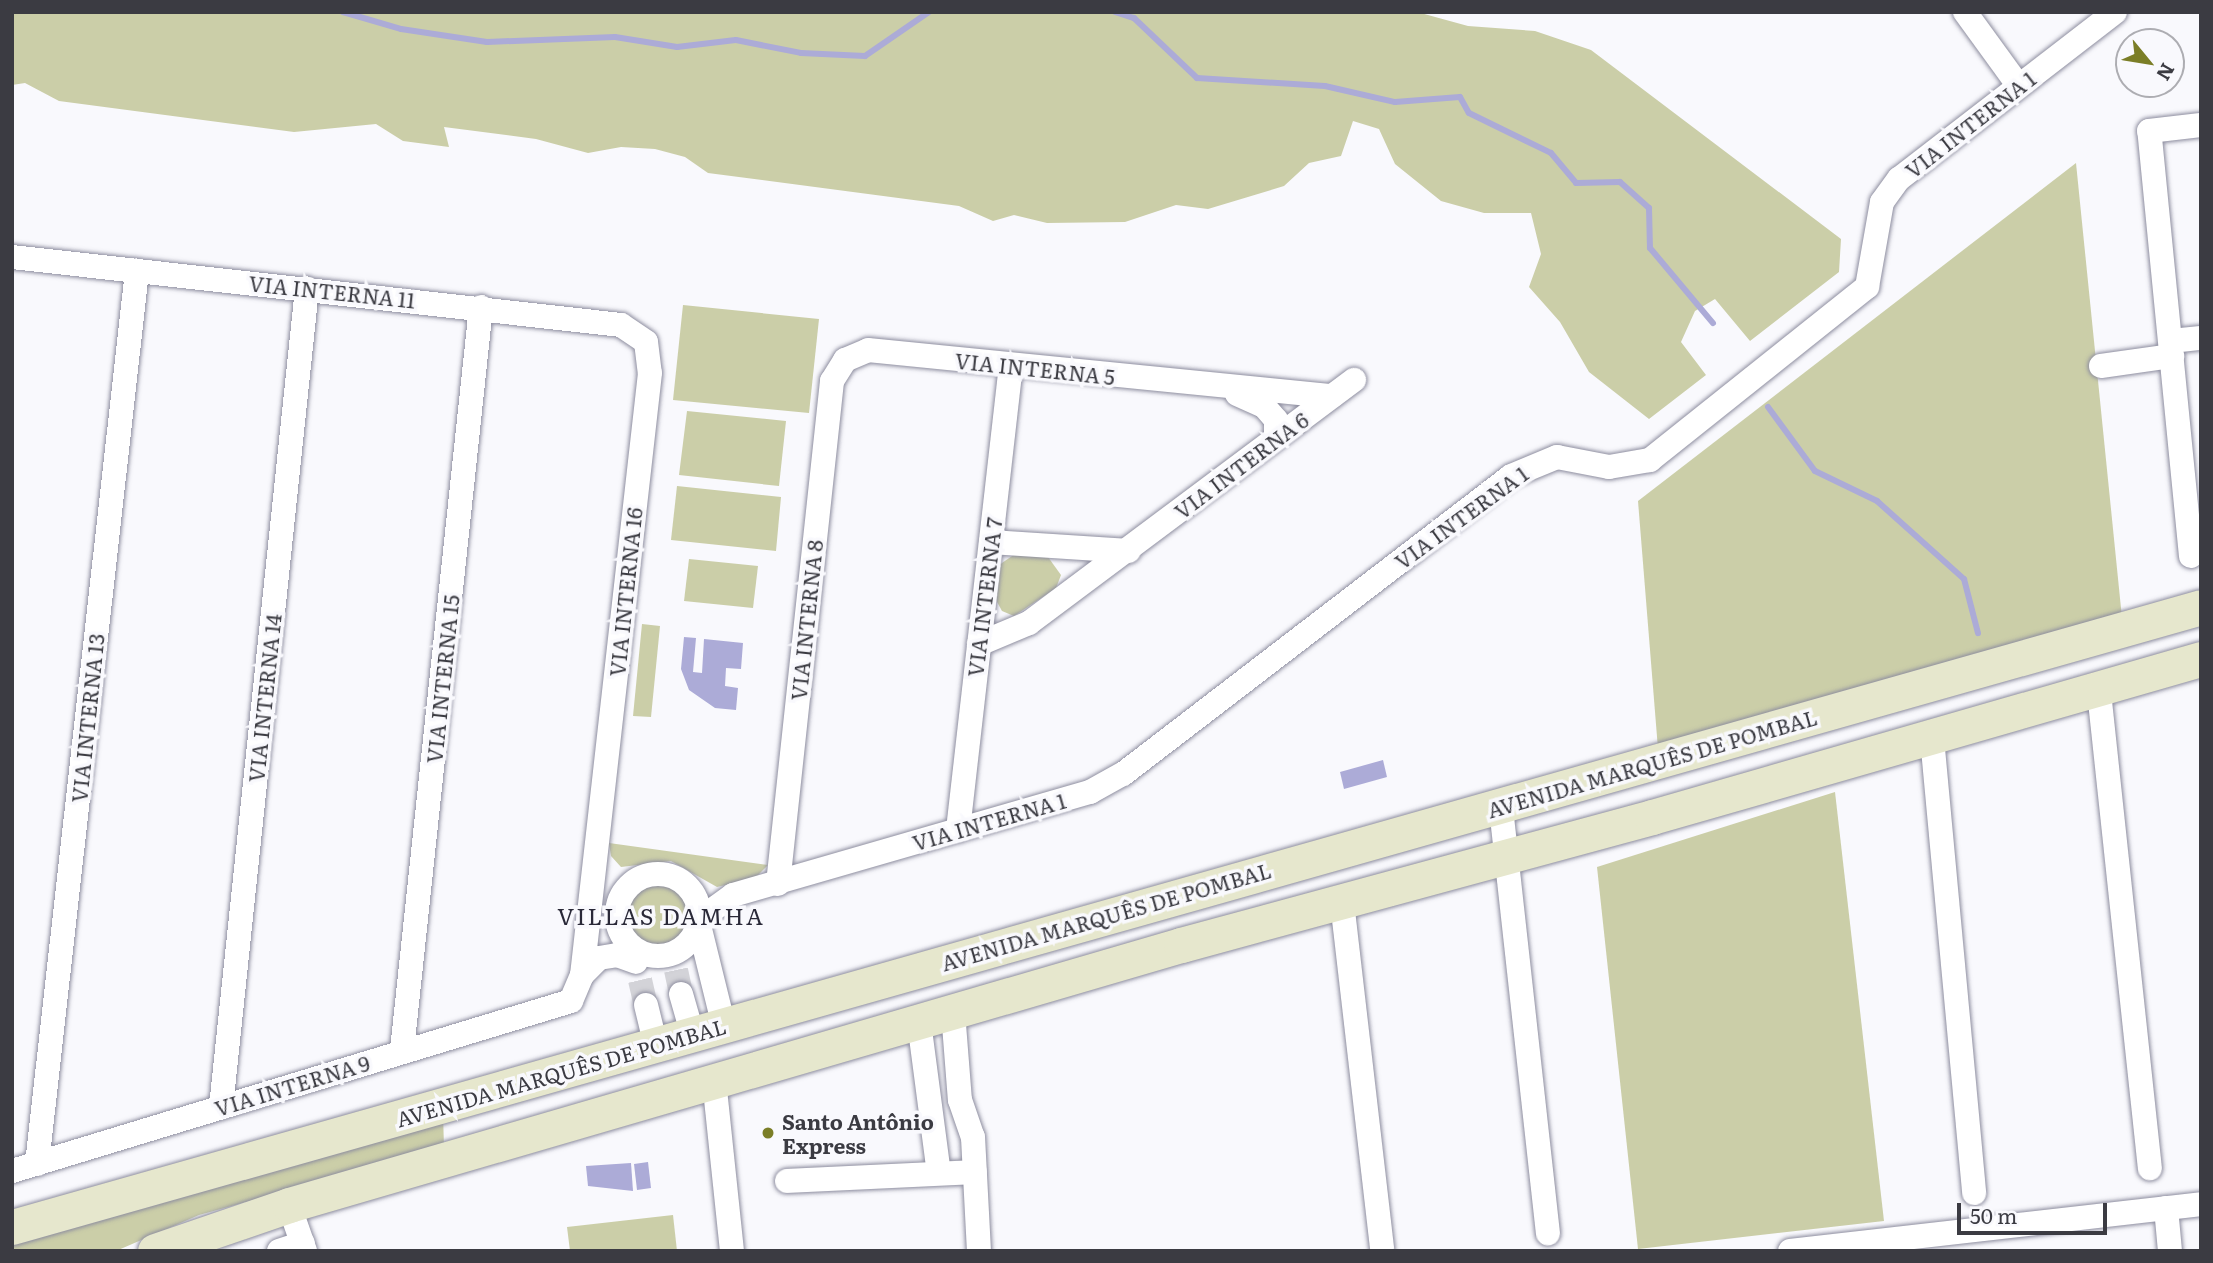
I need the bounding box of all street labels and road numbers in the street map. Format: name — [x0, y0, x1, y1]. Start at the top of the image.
street label: VIA INTERNA 1 — [1900, 65, 2040, 183]
street label: VIA INTERNA 11 — [248, 270, 416, 312]
street label: VIA INTERNA 5 — [954, 347, 1116, 389]
street label: VIA INTERNA 6 — [1169, 406, 1313, 524]
street label: VIA INTERNA 1 — [1389, 460, 1533, 574]
street label: VIA INTERNA 16 — [604, 506, 646, 678]
street label: VIA INTERNA 7 — [962, 516, 1006, 678]
street label: VIA INTERNA 8 — [785, 538, 827, 702]
street label: VIA INTERNA 15 — [421, 593, 463, 765]
street label: VIA INTERNA 14 — [243, 612, 285, 784]
street label: VIA INTERNA 13 — [66, 632, 108, 804]
street label: AVENIDA MARQUÊS DE POMBAL — [1484, 704, 1820, 822]
street label: VIA INTERNA 1 — [909, 787, 1069, 855]
street label: AVENIDA MARQUÊS DE POMBAL — [938, 857, 1274, 975]
street label: AVENIDA MARQUÊS DE POMBAL — [393, 1013, 729, 1131]
street label: VIA INTERNA 9 — [211, 1049, 373, 1121]

